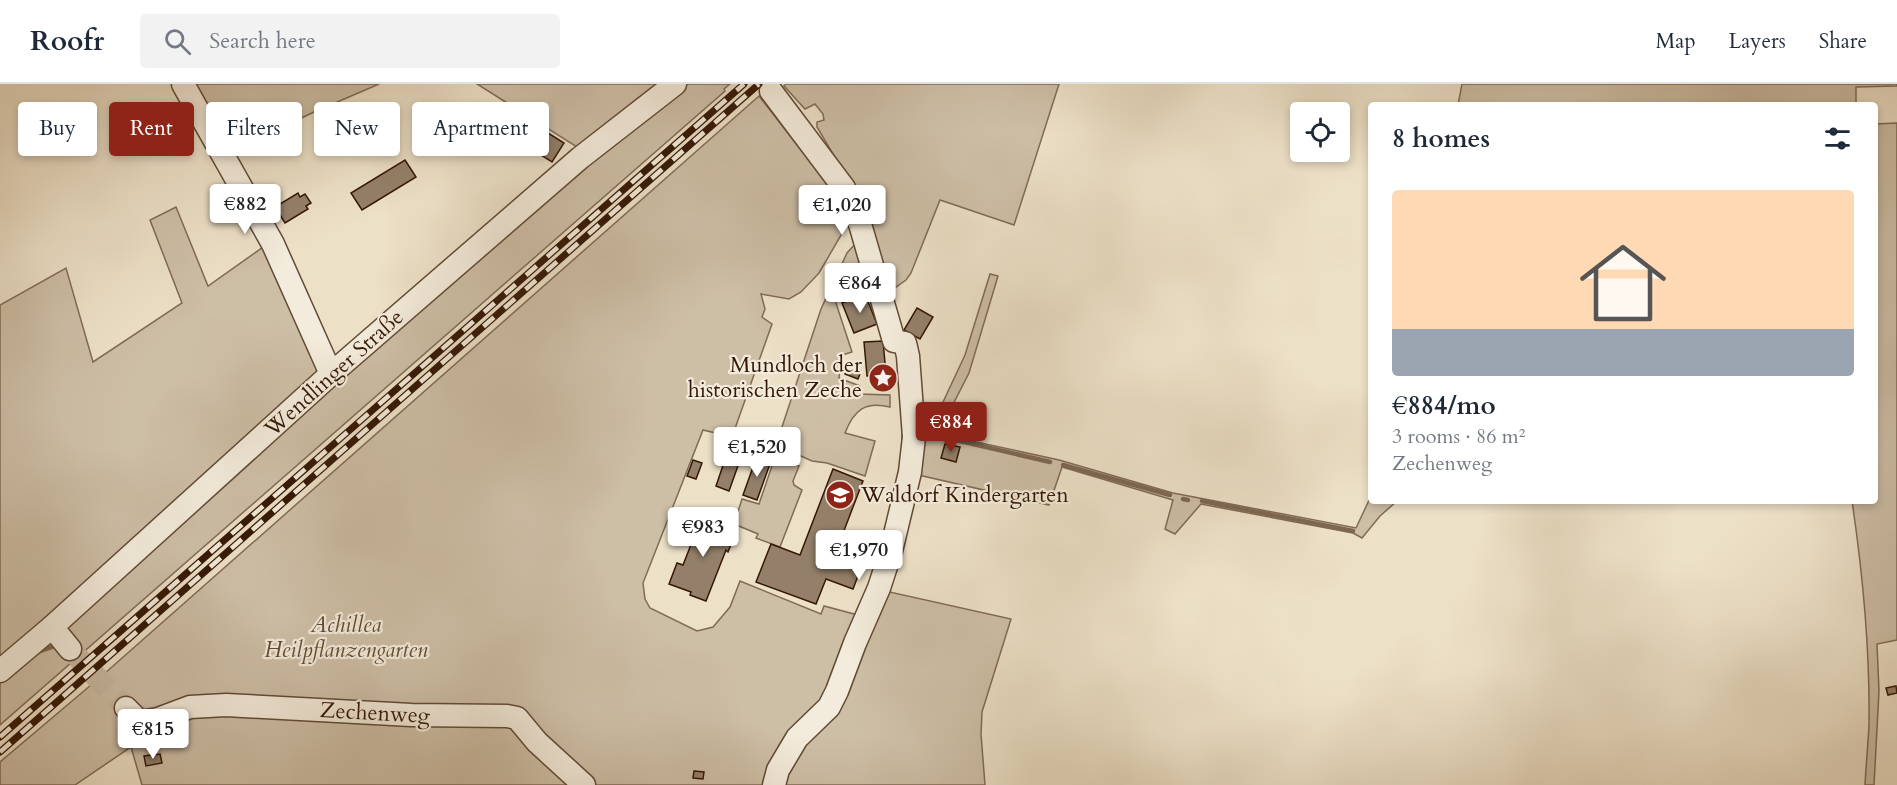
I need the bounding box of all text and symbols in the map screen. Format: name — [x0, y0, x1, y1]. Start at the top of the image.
search box — [140, 14, 560, 68]
text: Roofr — [30, 22, 104, 60]
icon: search — [161, 25, 194, 58]
text: Search here — [209, 26, 316, 56]
text: Map — [1656, 27, 1696, 56]
text: Layers — [1729, 27, 1786, 56]
text: Share — [1819, 27, 1867, 56]
chip: Buy — [18, 102, 97, 156]
chip: Rent — [109, 102, 194, 156]
chip: Filters — [206, 102, 302, 156]
chip: New — [314, 102, 400, 156]
chip: Apartment — [412, 102, 549, 156]
map controls — [1290, 102, 1350, 162]
button: locate — [1290, 102, 1350, 162]
text: 8 homes — [1392, 121, 1490, 156]
icon: filters — [1821, 122, 1854, 155]
pin: €882 — [209, 184, 281, 235]
pin: €1,020 — [793, 185, 891, 236]
text: €882 — [224, 190, 266, 217]
text: €1,020 — [813, 191, 871, 218]
icon: home — [1569, 229, 1677, 337]
pin: €864 — [824, 263, 896, 314]
text: €864 — [839, 269, 881, 296]
street label: Wendlinger Straße — [257, 302, 410, 444]
place label: Mundloch der historischen Zeche — [688, 350, 863, 405]
place icon: Mundloch der historischen Zeche — [867, 362, 899, 394]
text: €884/mo — [1392, 388, 1496, 423]
pin: €884 — [915, 402, 987, 453]
text: €884 — [930, 408, 972, 435]
text: 3 rooms · 86 m² — [1392, 423, 1525, 450]
pin: €1,520 — [708, 427, 806, 478]
text: €1,520 — [728, 433, 786, 460]
text: Zechenweg — [1392, 450, 1492, 477]
school or university icon: Waldorf Kindergarten — [824, 479, 856, 511]
place label: Waldorf Kindergarten — [860, 480, 1069, 510]
pin: €983 — [667, 507, 739, 558]
text: €983 — [682, 513, 724, 540]
pin: €1,970 — [810, 530, 908, 581]
text: €1,970 — [830, 536, 888, 563]
park label: Achillea Heilpflanzengarten — [264, 610, 428, 665]
street label: Zechenweg — [319, 695, 431, 731]
pin: €815 — [117, 709, 189, 760]
text: €815 — [132, 715, 174, 742]

